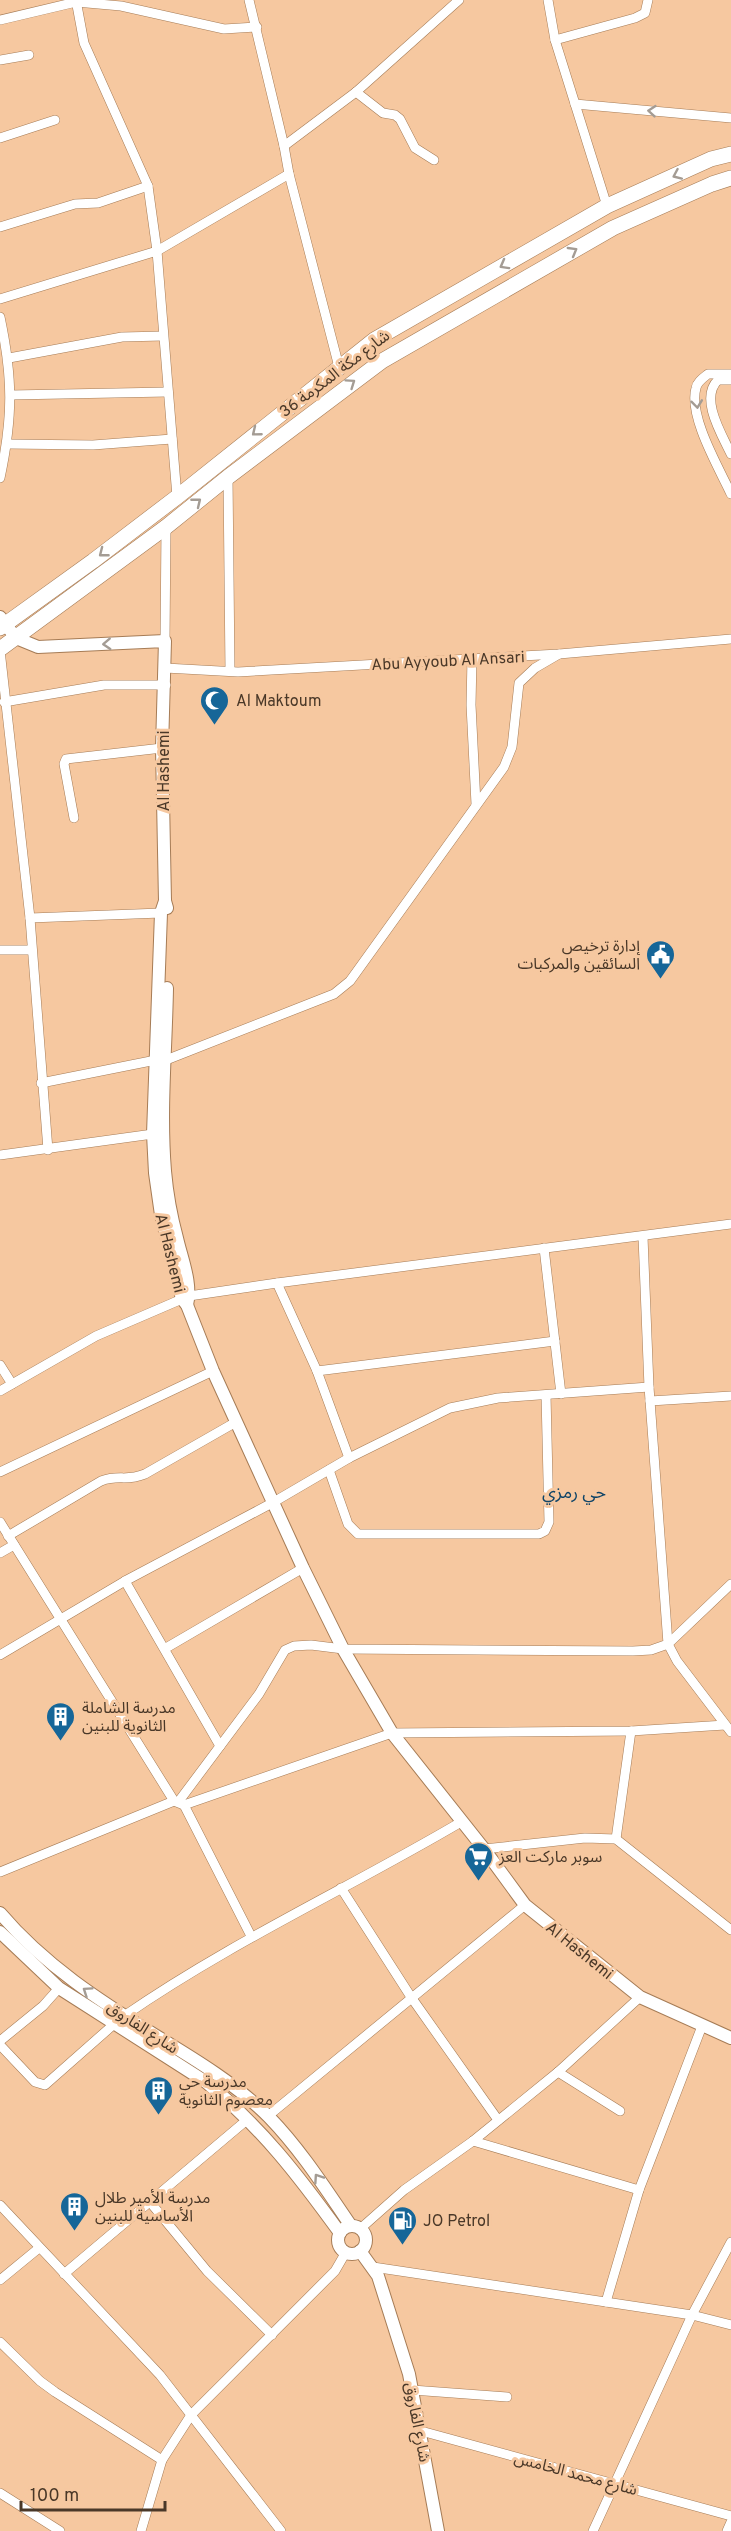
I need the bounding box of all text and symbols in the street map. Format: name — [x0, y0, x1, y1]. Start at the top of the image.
one-way arrow — [647, 105, 656, 118]
one-way arrow — [672, 167, 683, 179]
one-way arrow — [567, 247, 577, 259]
one-way arrow — [500, 258, 510, 269]
street label: شارع مكة المكرمة 36 — [276, 327, 395, 423]
one-way arrow — [344, 379, 355, 390]
one-way arrow — [690, 399, 702, 409]
one-way arrow — [252, 425, 263, 436]
one-way arrow — [190, 498, 201, 509]
one-way arrow — [99, 546, 110, 557]
one-way arrow — [102, 638, 111, 651]
street label: Abu Ayyoub Al Ansari — [371, 648, 525, 676]
mosque icon: Al Maktoum — [199, 684, 231, 726]
place label: Al Maktoum — [236, 692, 321, 712]
street label: Al Hashemi — [155, 730, 175, 812]
place label: إدارة ترخيص السائقين والمركبات — [517, 937, 641, 975]
public building icon: إدارة ترخيص السائقين والمركبات — [645, 938, 677, 980]
street label: Al Hashemi — [150, 1212, 189, 1295]
district label: حي رمزي — [542, 1482, 606, 1505]
place label: مدرسة الشاملة الثانوية للبنين — [82, 1699, 176, 1737]
building icon: مدرسة الشاملة الثانوية للبنين — [45, 1700, 77, 1742]
supermarket icon: سوبر ماركت العز — [462, 1840, 494, 1882]
place label: سوبر ماركت العز — [498, 1848, 602, 1868]
street label: Al Hashemi — [541, 1918, 617, 1985]
one-way arrow — [83, 1987, 94, 1998]
street label: شارع الفاروق — [102, 1998, 181, 2060]
place label: مدرسة حي معصوم الثانوية — [179, 2073, 273, 2112]
building icon: مدرسة حي معصوم الثانوية — [142, 2074, 174, 2116]
one-way arrow — [314, 2173, 325, 2184]
place label: مدرسة الأمير طلال الأساسية للبنين — [95, 2189, 211, 2227]
building icon: مدرسة الأمير طلال الأساسية للبنين — [58, 2190, 90, 2232]
fuel station icon: JO Petrol — [386, 2204, 418, 2246]
place label: JO Petrol — [423, 2212, 490, 2232]
street label: شارع الفاروق — [398, 2381, 434, 2464]
street label: شارع محمد الخامس — [512, 2449, 639, 2502]
scale bar — [21, 2474, 165, 2512]
text: 100 m — [30, 2485, 79, 2508]

